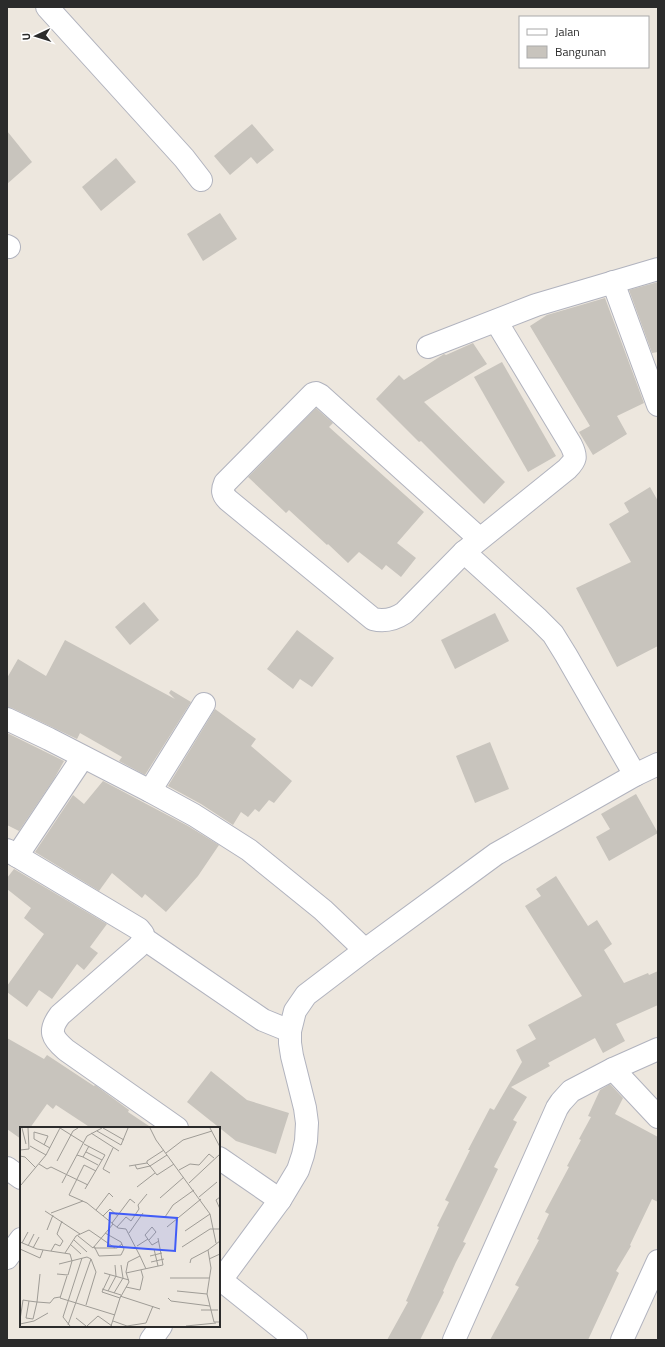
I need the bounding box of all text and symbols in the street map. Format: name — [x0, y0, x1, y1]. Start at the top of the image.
north arrow — [16, 16, 56, 56]
legend — [519, 16, 649, 68]
text: Jalan — [555, 22, 580, 41]
text: U — [18, 33, 34, 41]
text: Bangunan — [555, 42, 606, 61]
inset map — [20, 1127, 220, 1327]

